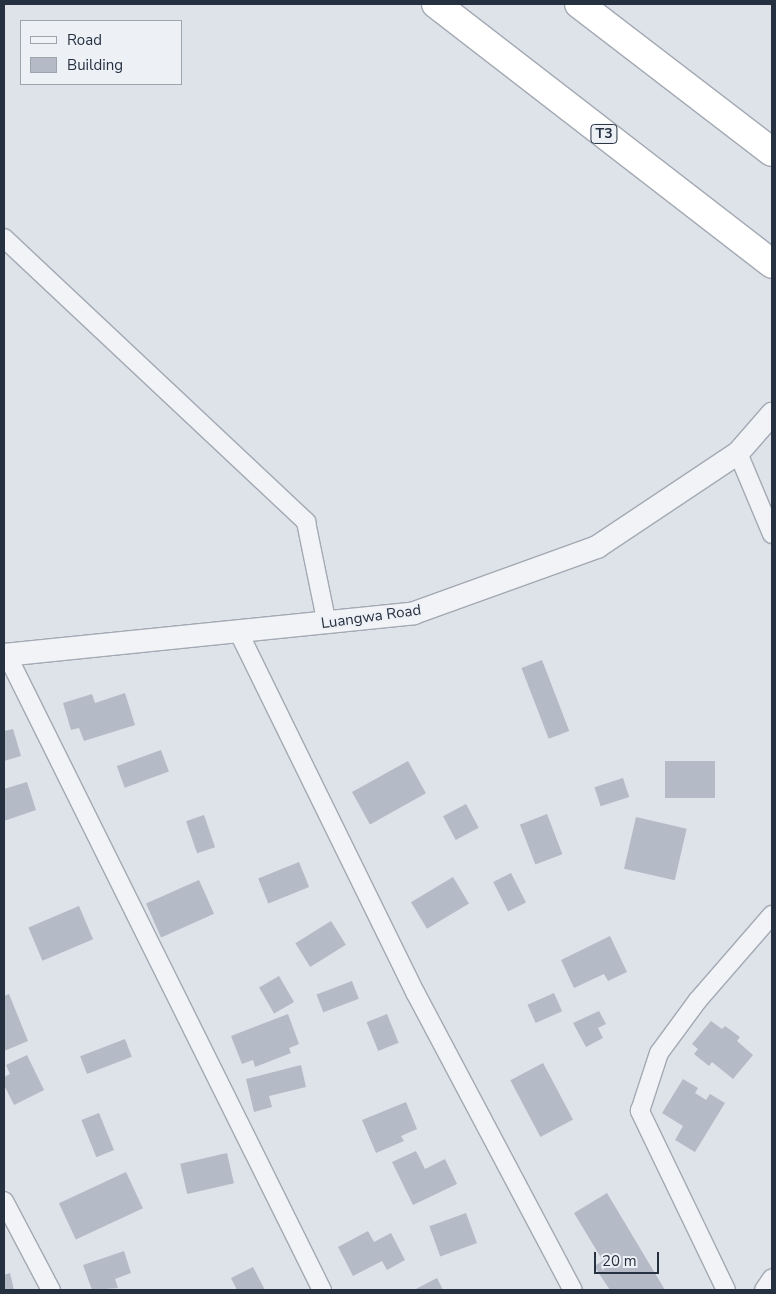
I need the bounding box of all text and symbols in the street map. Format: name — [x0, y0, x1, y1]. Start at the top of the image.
legend — [20, 20, 182, 85]
text: Road — [67, 30, 102, 50]
text: Building — [67, 55, 123, 75]
road number: T3 — [590, 122, 618, 146]
street label: Luangwa Road — [320, 601, 422, 633]
scale bar — [596, 1242, 661, 1274]
text: 20 m — [602, 1251, 637, 1271]

